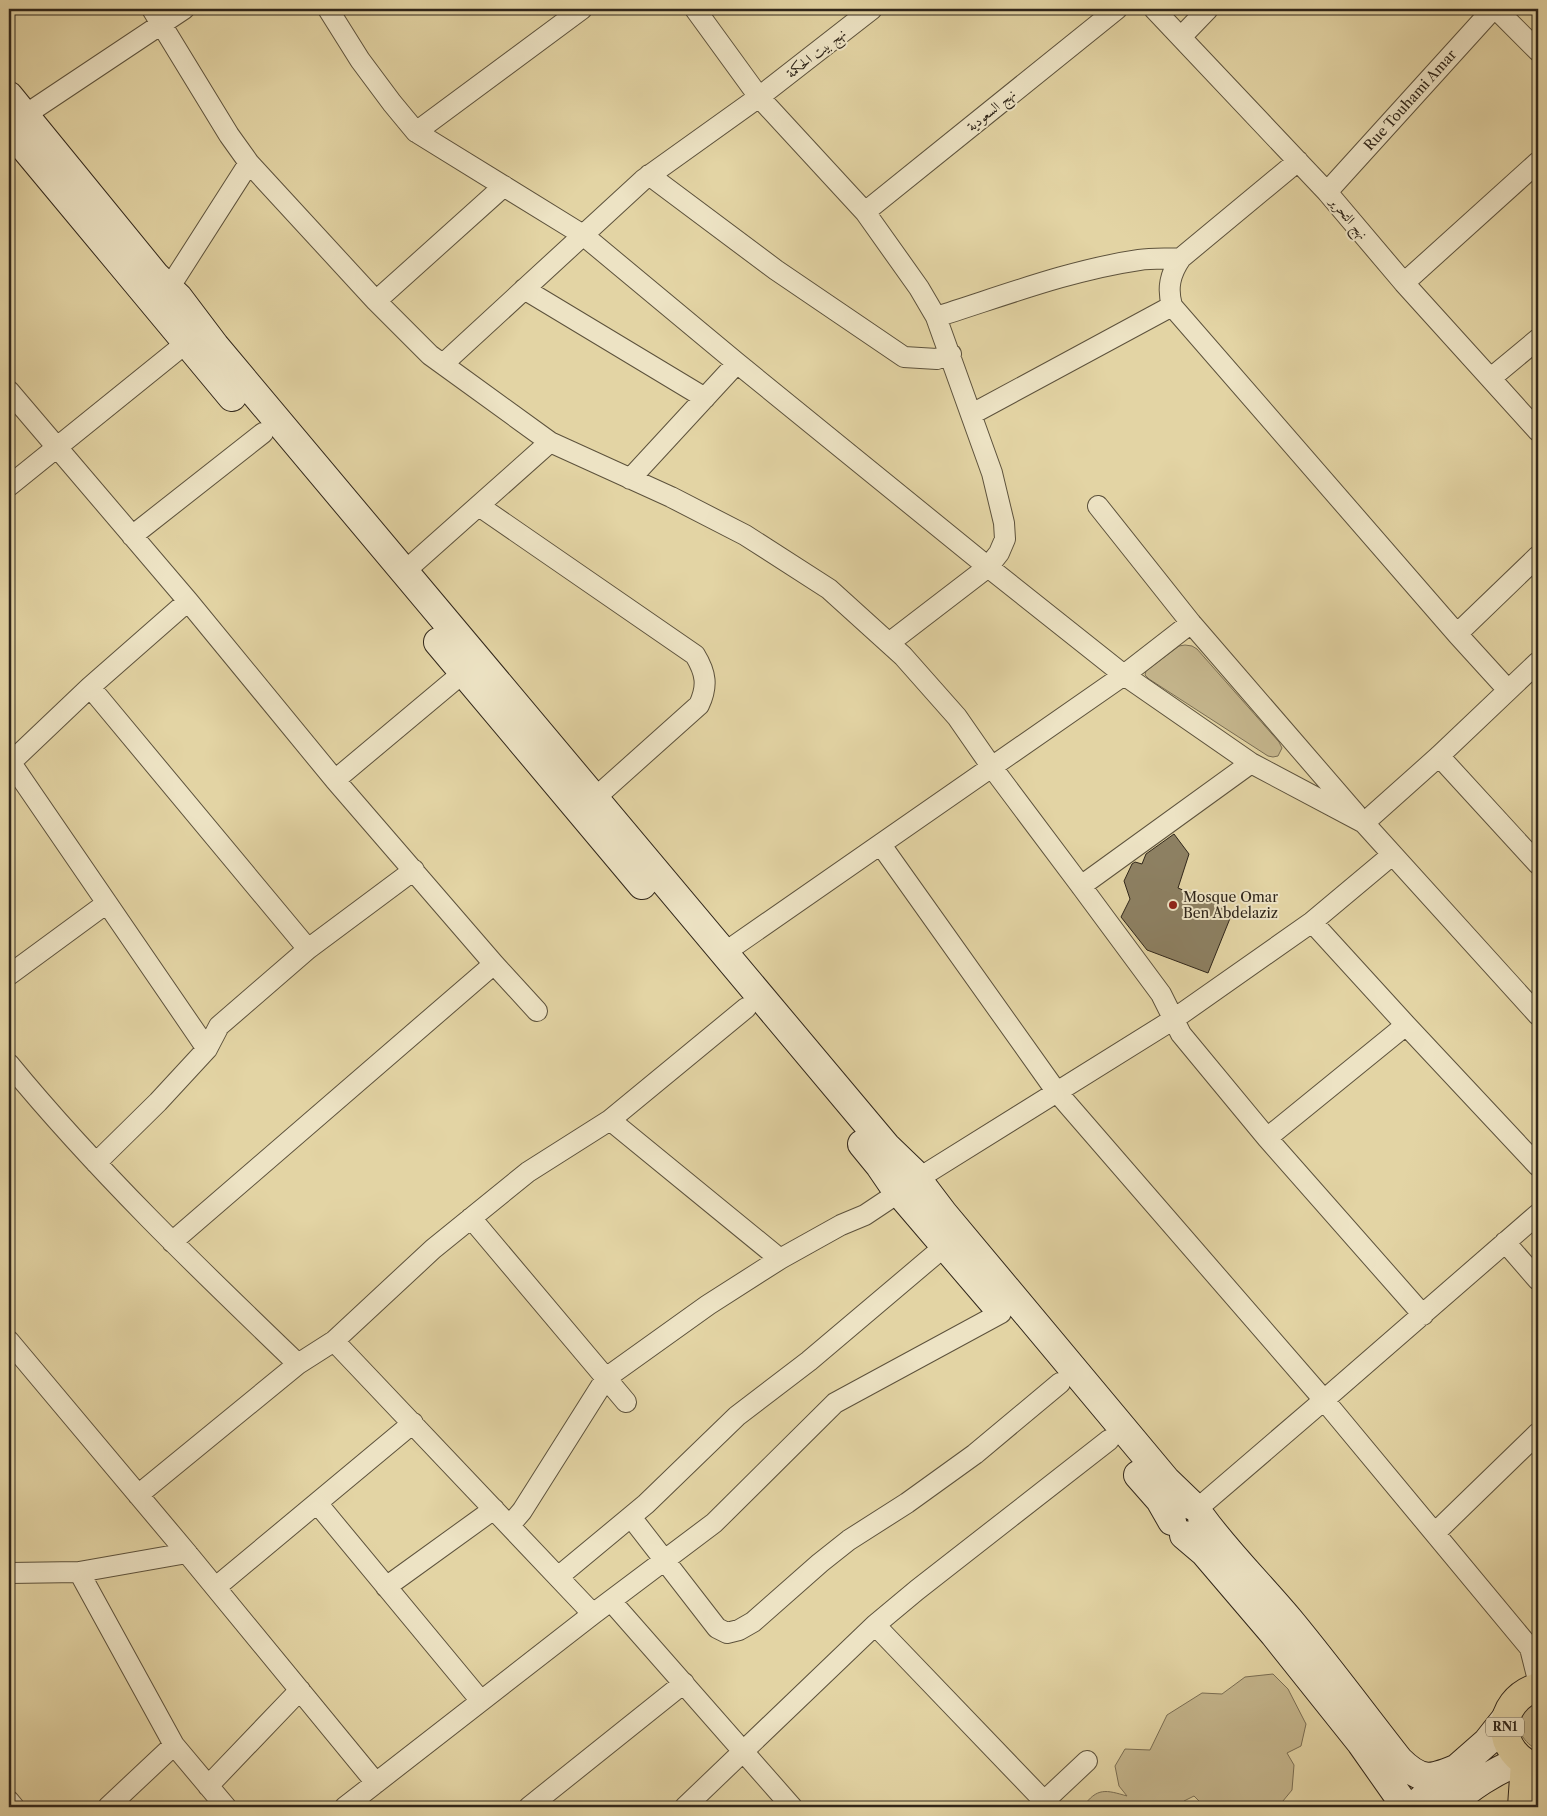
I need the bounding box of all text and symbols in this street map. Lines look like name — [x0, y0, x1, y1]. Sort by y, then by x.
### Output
street label: نهج بيت الحكمة — [782, 24, 852, 85]
street label: Rue Touhami Amar — [1360, 46, 1460, 154]
street label: نهج السعودية — [963, 85, 1022, 138]
street label: نهج التحرير — [1322, 191, 1372, 246]
place label: Mosque Omar Ben Abdelaziz — [1183, 888, 1278, 922]
marker: Mosque Omar Ben Abdelaziz — [1167, 899, 1179, 911]
road number: RN1 — [1486, 1718, 1524, 1736]

